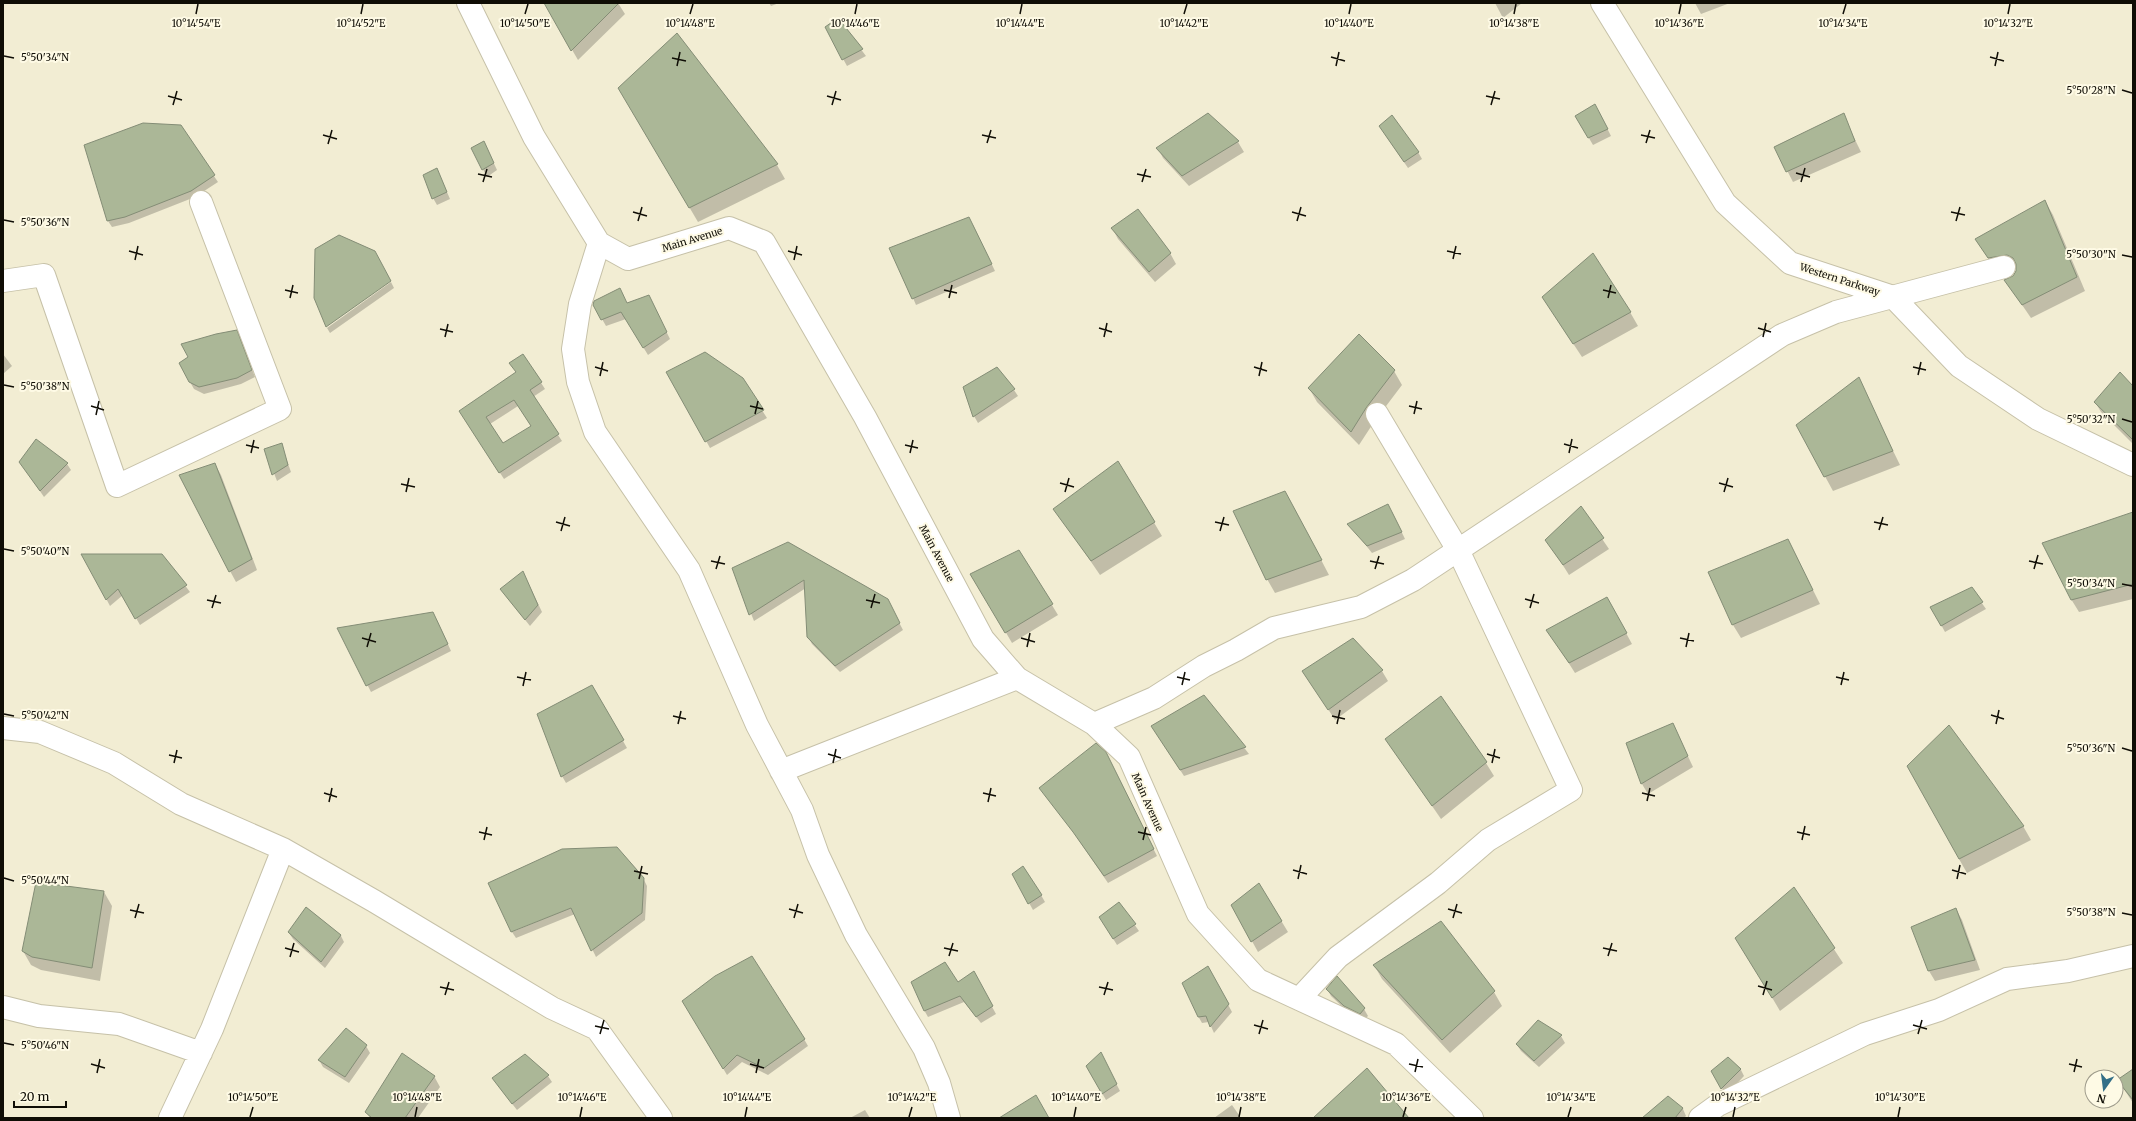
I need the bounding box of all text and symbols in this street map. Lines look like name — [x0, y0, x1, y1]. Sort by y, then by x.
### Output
text: 10°14'54"E — [172, 17, 221, 30]
text: 10°14'52"E — [337, 17, 386, 30]
text: 10°14'50"E — [500, 17, 551, 30]
text: 10°14'48"E — [665, 17, 715, 30]
text: 10°14'46"E — [831, 17, 880, 30]
text: 10°14'44"E — [996, 17, 1045, 30]
text: 10°14'42"E — [1160, 17, 1209, 30]
text: 10°14'40"E — [1324, 17, 1374, 30]
text: 10°14'38"E — [1489, 17, 1539, 30]
text: 10°14'36"E — [1654, 17, 1704, 30]
text: 10°14'34"E — [1819, 17, 1868, 30]
text: 10°14'32"E — [1983, 17, 2033, 30]
text: 5°50'34"N — [21, 51, 69, 64]
text: 5°50'28"N — [2066, 84, 2116, 97]
text: 5°50'36"N — [21, 216, 69, 229]
street label: Main Avenue — [660, 224, 724, 255]
text: 5°50'30"N — [2066, 248, 2116, 261]
street label: Western Parkway — [1797, 260, 1882, 299]
text: 5°50'38"N — [21, 380, 70, 393]
text: 5°50'32"N — [2067, 413, 2115, 426]
street label: Main Avenue — [916, 523, 957, 584]
text: 5°50'40"N — [21, 545, 70, 558]
text: 5°50'34"N — [2067, 577, 2115, 590]
text: 5°50'42"N — [21, 709, 69, 722]
text: 5°50'36"N — [2067, 742, 2115, 755]
street label: Main Avenue — [1129, 771, 1166, 833]
text: 5°50'44"N — [21, 874, 69, 887]
text: 5°50'38"N — [2067, 906, 2116, 919]
text: 5°50'46"N — [21, 1039, 69, 1052]
north arrow — [2084, 1069, 2124, 1109]
scale bar — [14, 1083, 66, 1109]
text: 20 m — [20, 1089, 49, 1104]
text: 10°14'50"E — [228, 1091, 279, 1104]
text: 10°14'48"E — [392, 1091, 442, 1104]
text: 10°14'46"E — [558, 1091, 607, 1104]
text: 10°14'44"E — [723, 1091, 772, 1104]
text: 10°14'42"E — [888, 1091, 937, 1104]
text: 10°14'40"E — [1051, 1091, 1101, 1104]
text: 10°14'38"E — [1216, 1091, 1266, 1104]
text: 10°14'36"E — [1381, 1091, 1431, 1104]
text: 10°14'34"E — [1547, 1091, 1596, 1104]
text: 10°14'32"E — [1710, 1091, 1760, 1104]
text: 10°14'30"E — [1875, 1091, 1926, 1104]
text: N — [2095, 1091, 2107, 1107]

